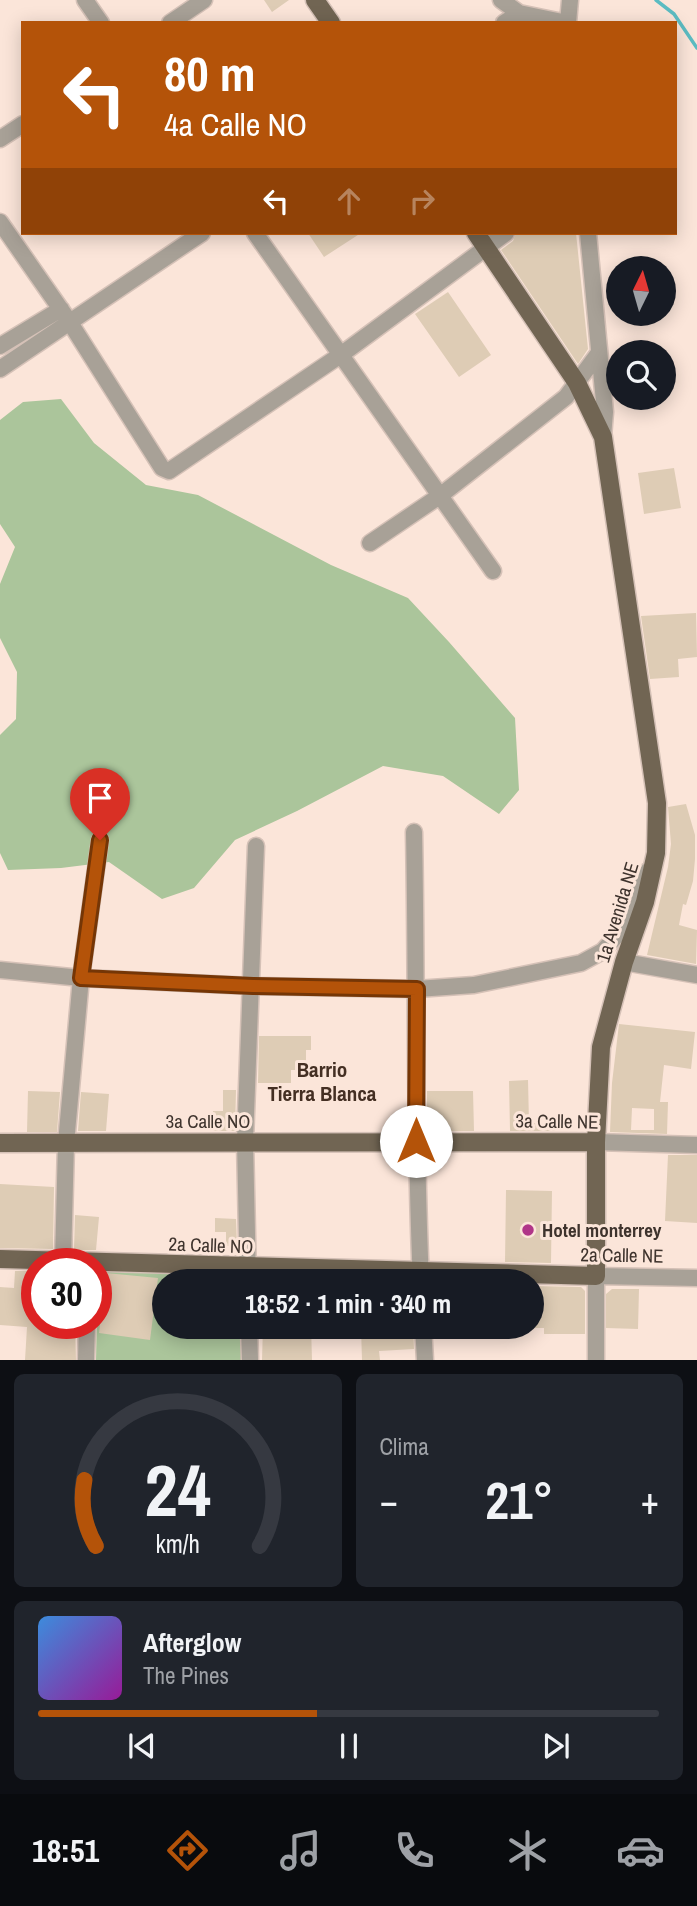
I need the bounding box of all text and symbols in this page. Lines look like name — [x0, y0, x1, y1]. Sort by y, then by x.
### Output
text: 80 m — [164, 40, 256, 106]
icon: left — [49, 49, 140, 140]
text: 4a Calle NO — [164, 103, 307, 146]
icon: left — [257, 182, 295, 220]
icon: ahead — [330, 182, 368, 220]
icon: right — [403, 182, 441, 220]
north arrow — [606, 256, 676, 326]
map controls — [606, 256, 676, 410]
button: search — [606, 340, 676, 410]
pin — [70, 768, 130, 840]
icon: arrive — [81, 779, 119, 817]
street label: 1a Avenida NE — [589, 859, 645, 965]
district label: Barrio Tierra Blanca — [268, 1055, 377, 1108]
position arrow — [379, 1104, 453, 1178]
street label: 3a Calle NE — [515, 1107, 599, 1135]
street label: 3a Calle NO — [166, 1108, 250, 1134]
place label: Hotel monterrey — [542, 1217, 662, 1243]
marker: Hotel monterrey — [520, 1222, 536, 1238]
street label: 2a Calle NO — [168, 1231, 254, 1259]
street label: 2a Calle NE — [580, 1241, 664, 1269]
speed limit sign: 30 — [21, 1248, 112, 1339]
text: 18:52 · 1 min · 340 m — [245, 1286, 451, 1321]
text: Clima — [380, 1431, 429, 1462]
text: 24 — [145, 1442, 211, 1540]
text: 21° — [485, 1465, 553, 1535]
text: − — [380, 1475, 398, 1526]
text: + — [641, 1475, 659, 1526]
text: km/h — [156, 1527, 200, 1561]
text: Afterglow — [143, 1625, 241, 1660]
text: The Pines — [143, 1660, 229, 1691]
icon: previous — [123, 1727, 161, 1765]
icon: pause — [330, 1727, 368, 1765]
icon: next — [537, 1727, 575, 1765]
icon: directions — [163, 1826, 212, 1875]
icon: music — [276, 1826, 325, 1875]
icon: phone — [390, 1826, 439, 1875]
icon: climate — [503, 1826, 552, 1875]
icon: car — [616, 1826, 665, 1875]
text: 18:51 — [32, 1829, 99, 1872]

